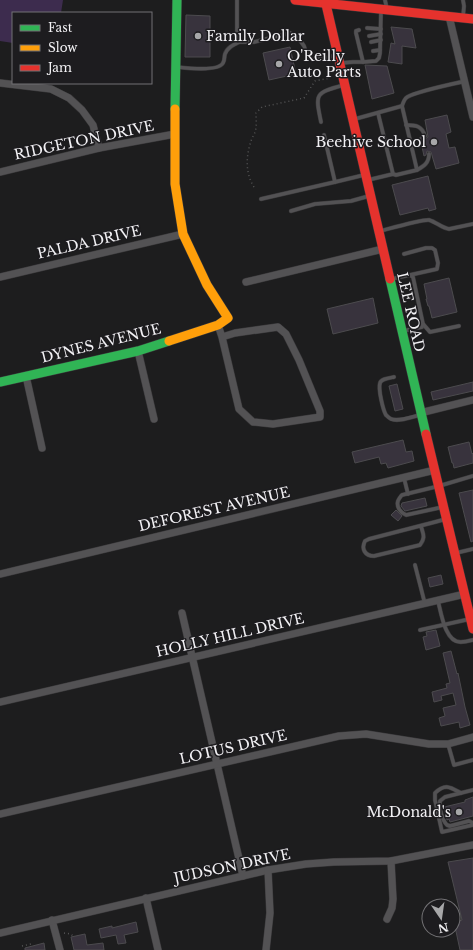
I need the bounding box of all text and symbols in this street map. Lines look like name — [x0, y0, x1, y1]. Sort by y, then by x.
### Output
legend — [12, 12, 152, 84]
text: Fast — [48, 20, 73, 35]
place label: Family Dollar — [206, 27, 305, 45]
marker: Family Dollar — [193, 31, 203, 41]
text: Slow — [48, 40, 78, 55]
place label: O'Reilly Auto Parts — [286, 47, 361, 81]
marker: O'Reilly Auto Parts — [274, 59, 284, 69]
text: Jam — [46, 60, 72, 75]
street label: RIDGETON DRIVE — [12, 116, 156, 164]
place label: Beehive School — [316, 133, 426, 151]
marker: Beehive School — [429, 137, 439, 147]
street label: PALDA DRIVE — [35, 221, 143, 263]
street label: LEE ROAD — [393, 270, 429, 354]
street label: DYNES AVENUE — [39, 319, 163, 367]
street label: DEFOREST AVENUE — [136, 483, 292, 535]
street label: HOLLY HILL DRIVE — [154, 609, 306, 661]
street label: LOTUS DRIVE — [178, 726, 288, 768]
place label: McDonald's — [366, 803, 451, 821]
marker: McDonald's — [454, 807, 464, 817]
street label: JUDSON DRIVE — [170, 845, 292, 888]
north arrow — [421, 898, 461, 938]
text: N — [436, 920, 450, 936]

